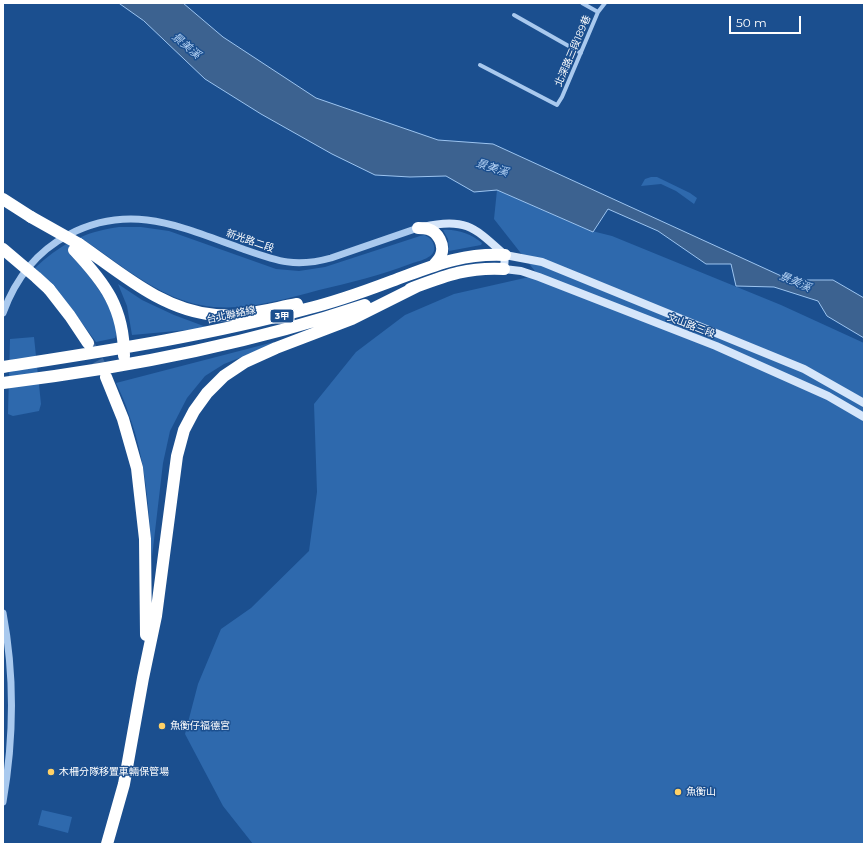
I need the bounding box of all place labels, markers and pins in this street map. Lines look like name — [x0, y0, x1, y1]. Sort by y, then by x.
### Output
place label: 魚衡仔福德宮 — [170, 720, 230, 732]
marker: 魚衡仔福德宮 — [157, 721, 167, 731]
place label: 木柵分隊移置車輛保管場 — [59, 766, 169, 778]
marker: 木柵分隊移置車輛保管場 — [46, 767, 56, 777]
place label: 魚衡山 — [686, 786, 716, 798]
marker: 魚衡山 — [673, 787, 683, 797]

